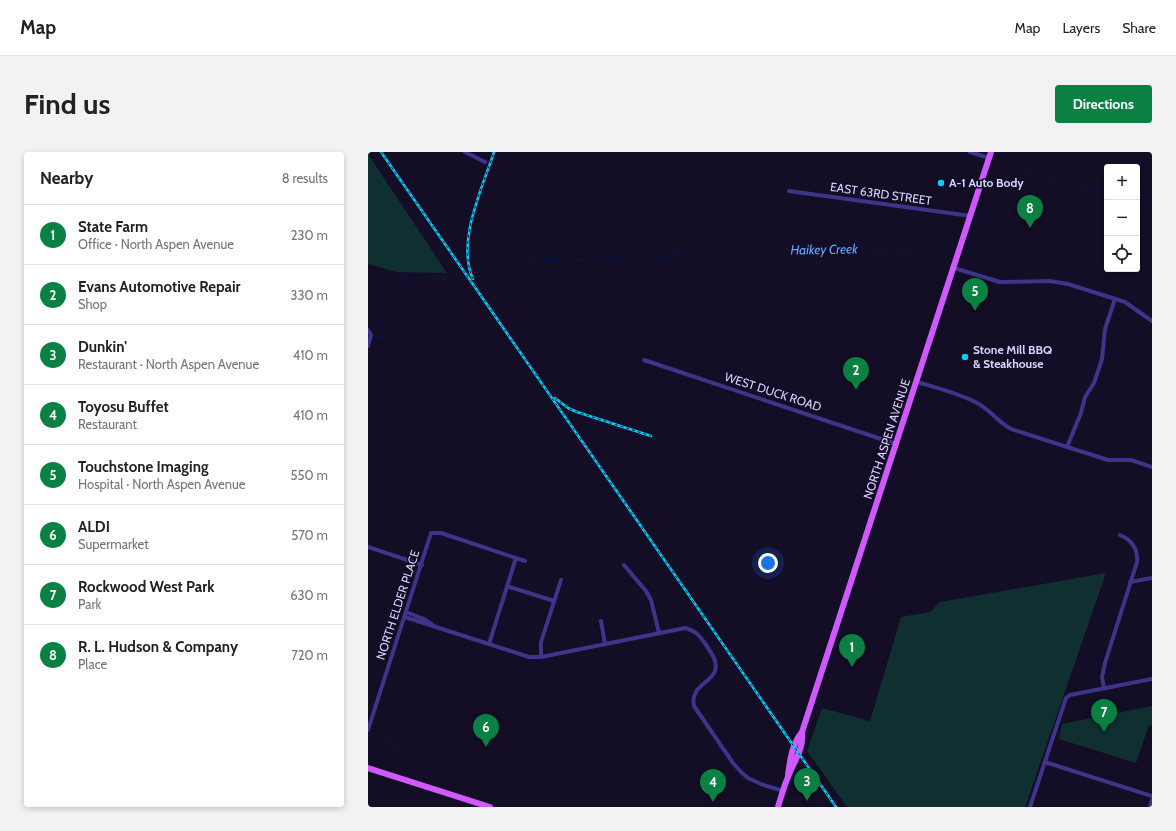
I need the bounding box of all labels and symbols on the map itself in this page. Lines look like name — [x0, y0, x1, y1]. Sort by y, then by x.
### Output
place label: A-1 Auto Body — [949, 175, 1024, 190]
marker: A-1 Auto Body — [936, 178, 946, 188]
street label: EAST 63RD STREET — [829, 179, 933, 208]
pin: 8 — [1017, 195, 1043, 228]
water label: Haikey Creek — [790, 240, 858, 258]
pin: 5 — [962, 278, 988, 311]
place label: Stone Mill BBQ & Steakhouse — [973, 342, 1052, 371]
marker: Stone Mill BBQ & Steakhouse — [960, 352, 970, 362]
pin: 2 — [843, 357, 869, 390]
street label: WEST DUCK ROAD — [723, 369, 824, 414]
street label: NORTH ASPEN AVENUE — [860, 376, 913, 501]
street label: NORTH ELDER PLACE — [373, 548, 422, 662]
your location — [758, 553, 778, 573]
pin: 1 — [839, 634, 865, 667]
pin: 7 — [1091, 699, 1117, 732]
pin: 6 — [473, 714, 499, 747]
pin: 3 — [794, 768, 820, 801]
pin: 4 — [700, 769, 726, 802]

